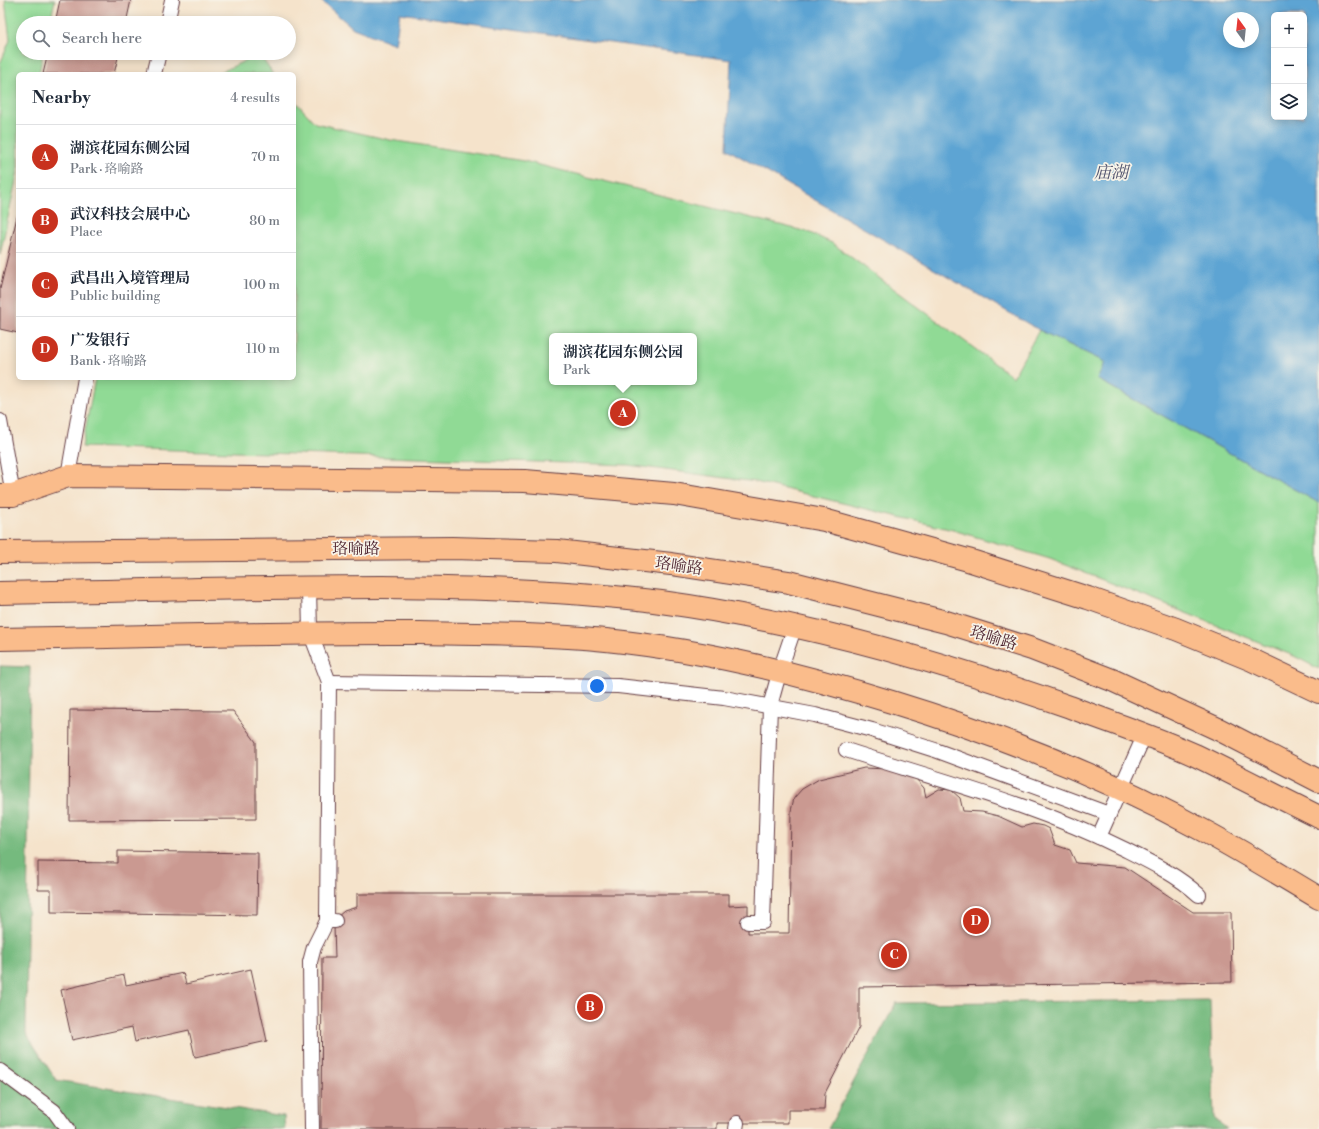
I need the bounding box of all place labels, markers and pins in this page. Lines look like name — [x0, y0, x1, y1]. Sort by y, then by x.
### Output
pin: A — [610, 398, 636, 428]
pin: D — [963, 906, 989, 936]
pin: C — [881, 940, 907, 970]
pin: B — [577, 992, 603, 1022]

